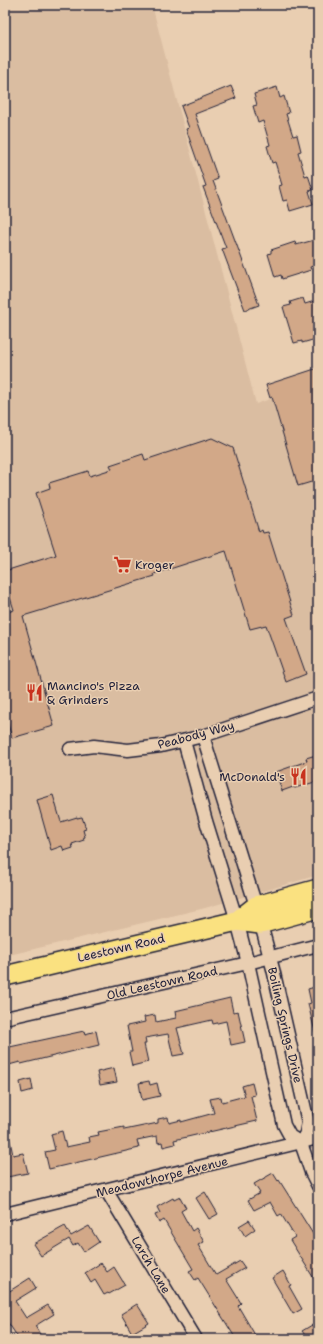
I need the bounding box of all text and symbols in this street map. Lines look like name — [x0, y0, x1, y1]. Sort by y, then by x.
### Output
supermarket icon: Kroger — [112, 555, 132, 575]
place label: Kroger — [135, 557, 174, 573]
place label: Mancino's Pizza & Grinders — [47, 678, 140, 708]
restaurant icon: Mancino's Pizza & Grinders — [24, 683, 44, 703]
street label: Peabody Way — [156, 717, 236, 753]
restaurant icon: McDonald's — [288, 767, 308, 787]
place label: McDonald's — [219, 769, 285, 785]
street label: Leestown Road — [76, 930, 167, 966]
street label: Old Leestown Road — [105, 962, 219, 1004]
street label: Boiling Springs Drive — [264, 966, 306, 1085]
street label: Meadowthorpe Avenue — [94, 1153, 230, 1201]
street label: Larch Lane — [128, 1233, 174, 1297]

